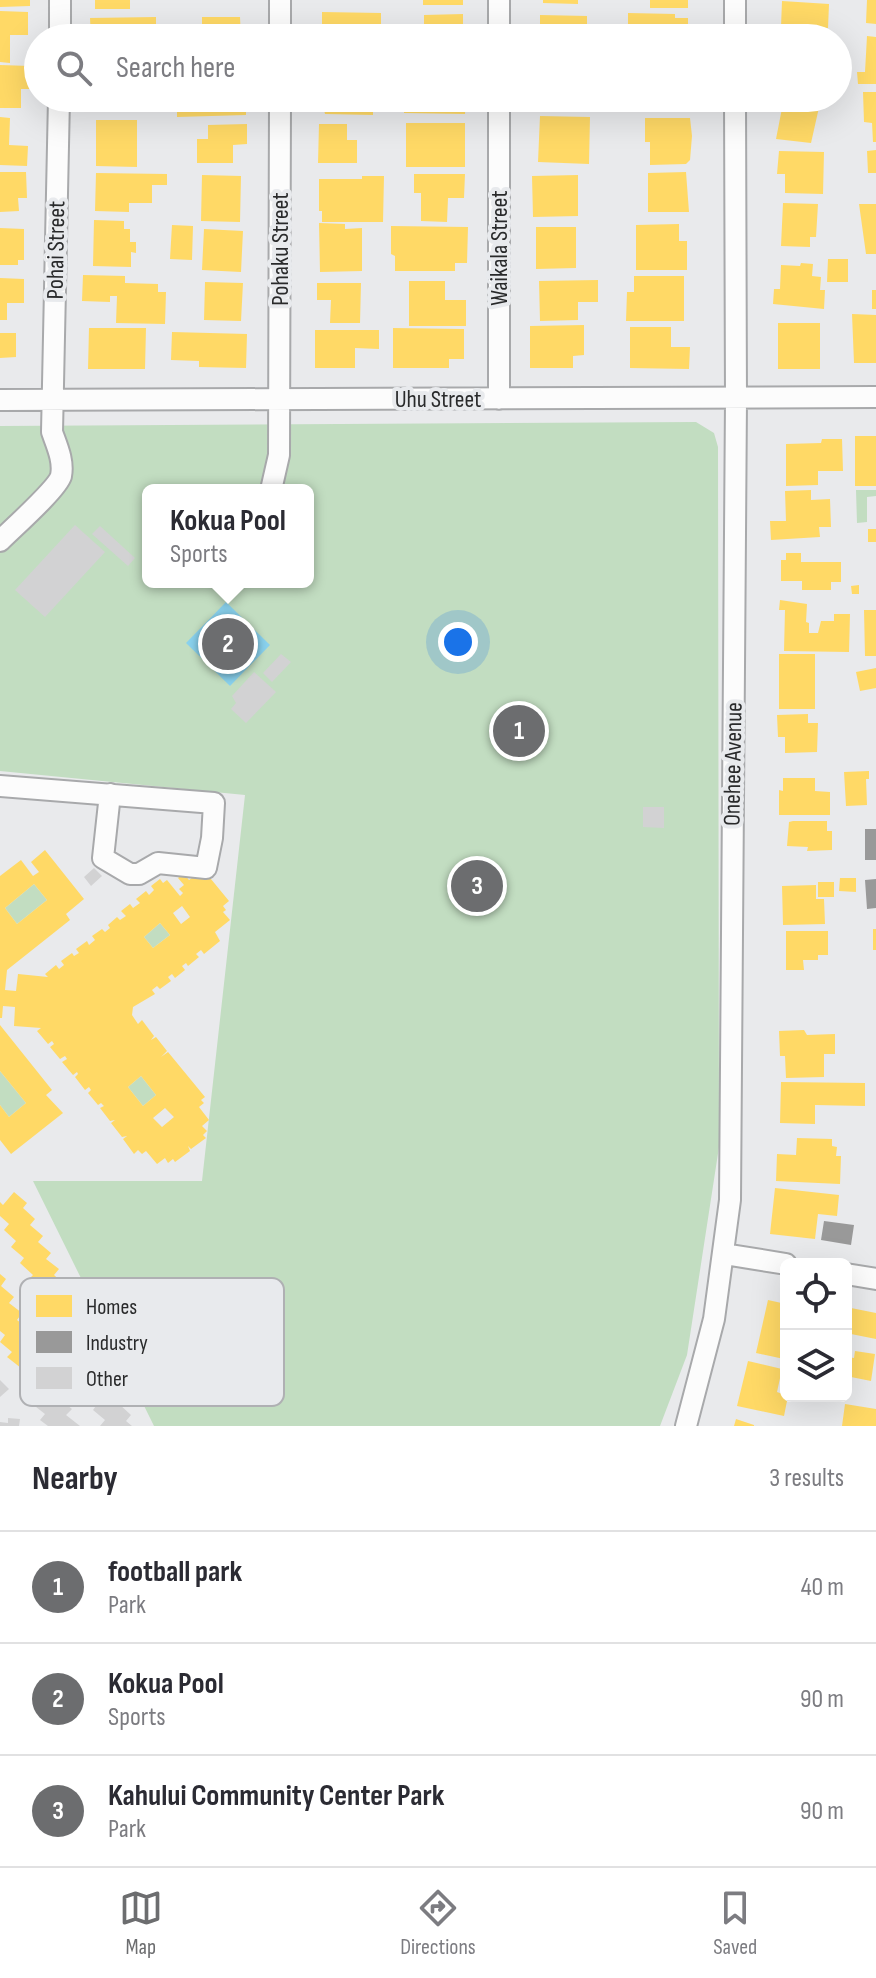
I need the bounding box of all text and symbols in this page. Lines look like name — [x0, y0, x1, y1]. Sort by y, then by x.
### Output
search box — [24, 24, 852, 112]
icon: search — [52, 46, 96, 90]
text: Search here — [116, 50, 235, 86]
street label: Waikala Street — [485, 190, 514, 306]
street label: Pohaku Street — [266, 192, 295, 306]
street label: Pohai Street — [41, 200, 71, 300]
street label: Uhu Street — [395, 385, 481, 414]
popup — [142, 484, 314, 588]
text: Kokua Pool — [170, 503, 286, 539]
text: Sports — [170, 539, 228, 570]
pin: 2 — [202, 614, 254, 674]
your location — [438, 622, 478, 662]
pin: 1 — [493, 701, 545, 761]
street label: Onehee Avenue — [717, 702, 749, 826]
pin: 3 — [451, 856, 503, 916]
map controls — [780, 1258, 852, 1402]
button: locate — [780, 1258, 852, 1330]
legend — [20, 1278, 284, 1406]
text: Homes — [86, 1294, 137, 1321]
text: Industry — [86, 1330, 148, 1357]
button: layers — [780, 1330, 852, 1402]
text: Other — [86, 1366, 128, 1393]
text: Nearby — [32, 1458, 118, 1499]
text: 3 results — [769, 1463, 844, 1494]
text: football park — [108, 1554, 242, 1590]
text: 1 — [53, 1572, 63, 1603]
text: 40 m — [801, 1572, 844, 1603]
text: Park — [108, 1590, 146, 1621]
text: Kokua Pool — [108, 1666, 224, 1702]
text: 2 — [52, 1684, 64, 1715]
text: 90 m — [800, 1684, 844, 1715]
text: Sports — [108, 1702, 166, 1733]
text: Kahului Community Center Park — [108, 1778, 444, 1814]
text: 3 — [52, 1796, 64, 1827]
text: 90 m — [800, 1796, 844, 1827]
text: Park — [108, 1814, 146, 1845]
tab: Map — [119, 1886, 163, 1961]
tab: Directions — [400, 1886, 476, 1961]
tab: Saved — [713, 1886, 757, 1961]

